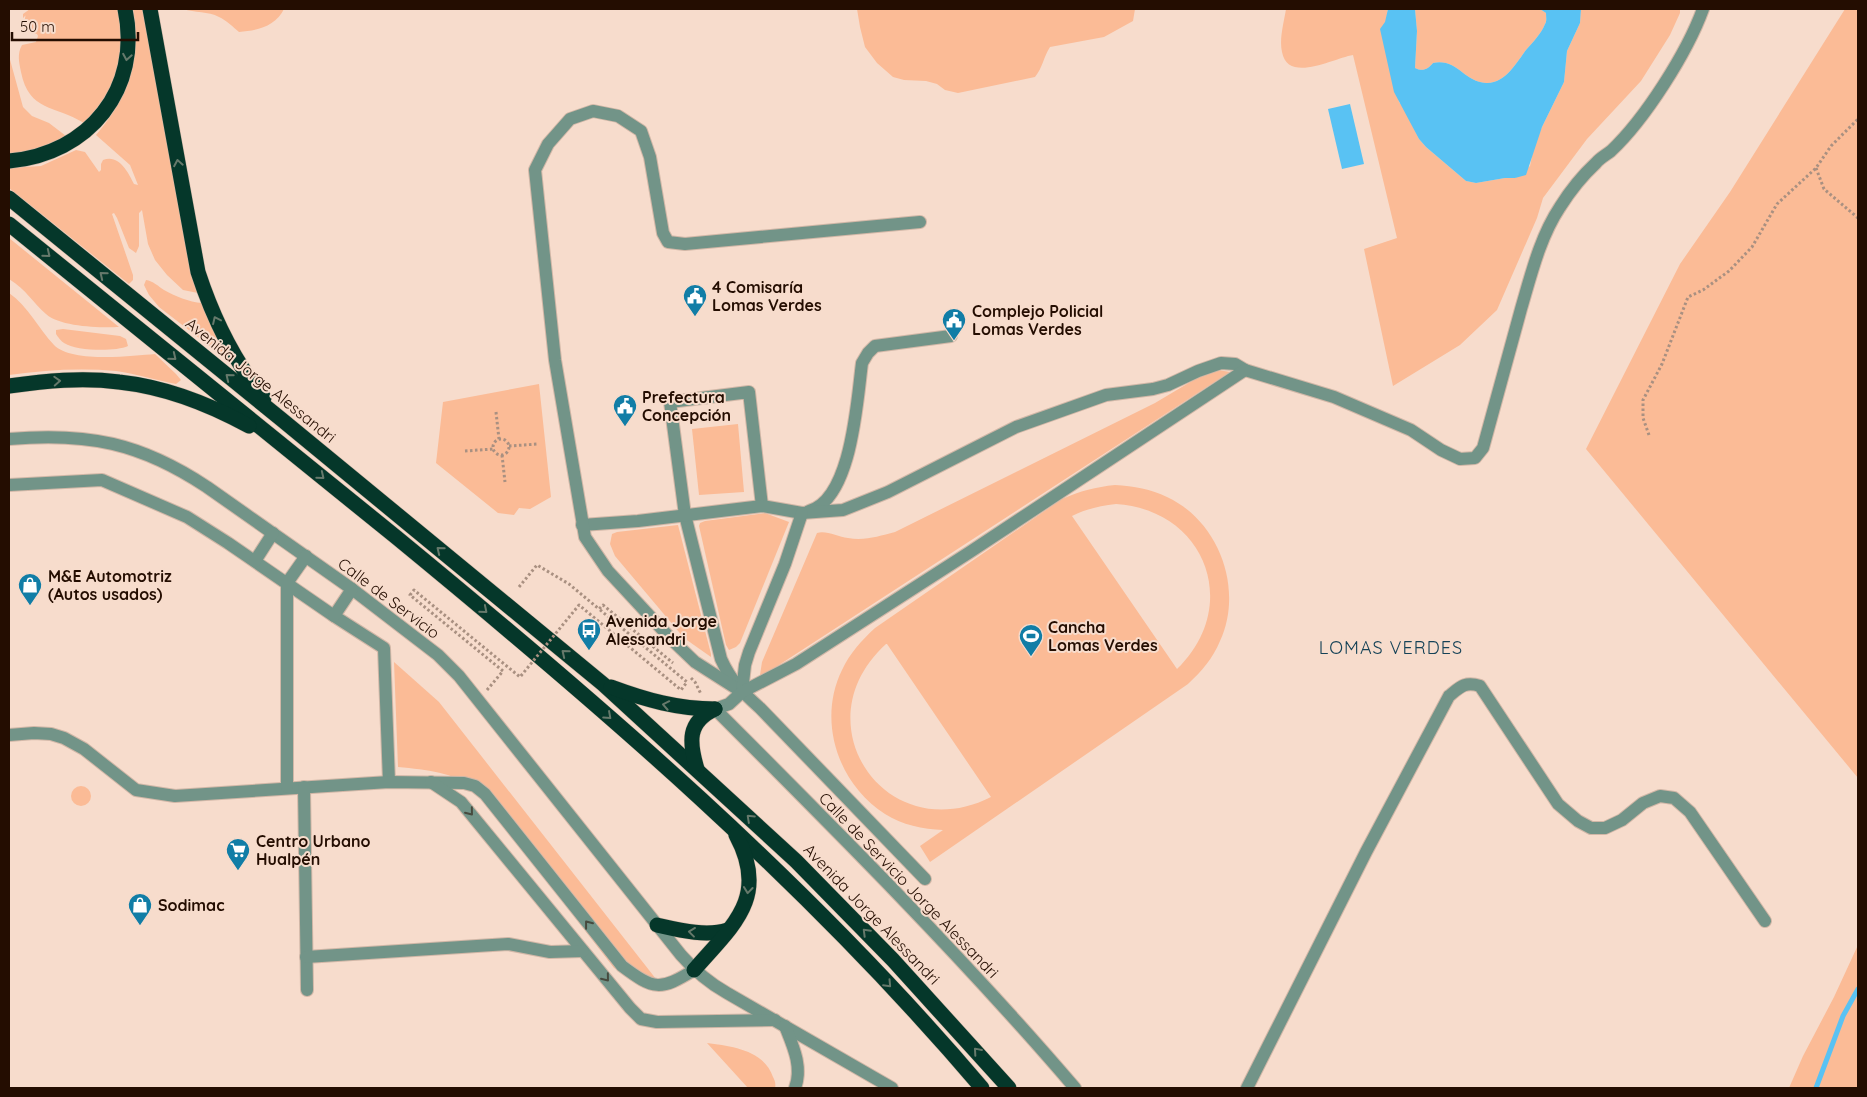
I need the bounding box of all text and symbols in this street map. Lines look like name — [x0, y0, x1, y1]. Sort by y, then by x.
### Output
scale bar — [12, 10, 139, 42]
text: 50 m — [20, 17, 55, 36]
one-way arrow — [122, 53, 132, 61]
one-way arrow — [173, 158, 183, 167]
one-way arrow — [41, 249, 50, 257]
one-way arrow — [100, 272, 109, 280]
place label: 4 Comisaría Lomas Verdes — [712, 277, 822, 315]
public building icon: 4 Comisaría Lomas Verdes — [682, 283, 708, 317]
place label: Complejo Policial Lomas Verdes — [972, 301, 1103, 339]
public building icon: Complejo Policial Lomas Verdes — [941, 307, 967, 341]
street label: Avenida Jorge Alessandri — [182, 313, 340, 447]
one-way arrow — [212, 316, 222, 325]
one-way arrow — [167, 351, 176, 359]
one-way arrow — [226, 374, 235, 383]
one-way arrow — [53, 375, 61, 386]
place label: Prefectura Concepción — [642, 387, 731, 425]
public building icon: Prefectura Concepción — [612, 393, 638, 427]
one-way arrow — [316, 471, 325, 480]
one-way arrow — [437, 547, 446, 556]
street label: Calle de Servicio — [334, 553, 444, 643]
place label: M&E Automotriz (Autos usados) — [48, 566, 172, 604]
shop icon: M&E Automotriz (Autos usados) — [17, 572, 43, 606]
one-way arrow — [479, 605, 488, 614]
place label: Avenida Jorge Alessandri — [606, 611, 717, 649]
bus stop icon: Avenida Jorge Alessandri — [576, 617, 602, 651]
place label: Cancha Lomas Verdes — [1048, 617, 1158, 655]
sports icon: Cancha Lomas Verdes — [1018, 623, 1044, 657]
district label: LOMAS VERDES — [1319, 636, 1463, 659]
one-way arrow — [562, 650, 571, 659]
one-way arrow — [662, 700, 671, 711]
one-way arrow — [603, 710, 612, 719]
street label: Calle de Servicio Jorge Alessandri — [815, 788, 1003, 982]
one-way arrow — [464, 806, 472, 815]
one-way arrow — [747, 815, 756, 824]
place label: Centro Urbano Hualpén — [256, 831, 370, 869]
supermarket icon: Centro Urbano Hualpén — [225, 837, 251, 871]
street label: Avenida Jorge Alessandri — [800, 839, 944, 989]
one-way arrow — [742, 887, 753, 895]
shop icon: Sodimac — [127, 892, 153, 926]
place label: Sodimac — [158, 895, 224, 915]
one-way arrow — [584, 920, 593, 929]
one-way arrow — [688, 927, 696, 938]
one-way arrow — [863, 929, 872, 938]
one-way arrow — [600, 972, 608, 981]
one-way arrow — [882, 979, 891, 988]
one-way arrow — [973, 1048, 982, 1057]

